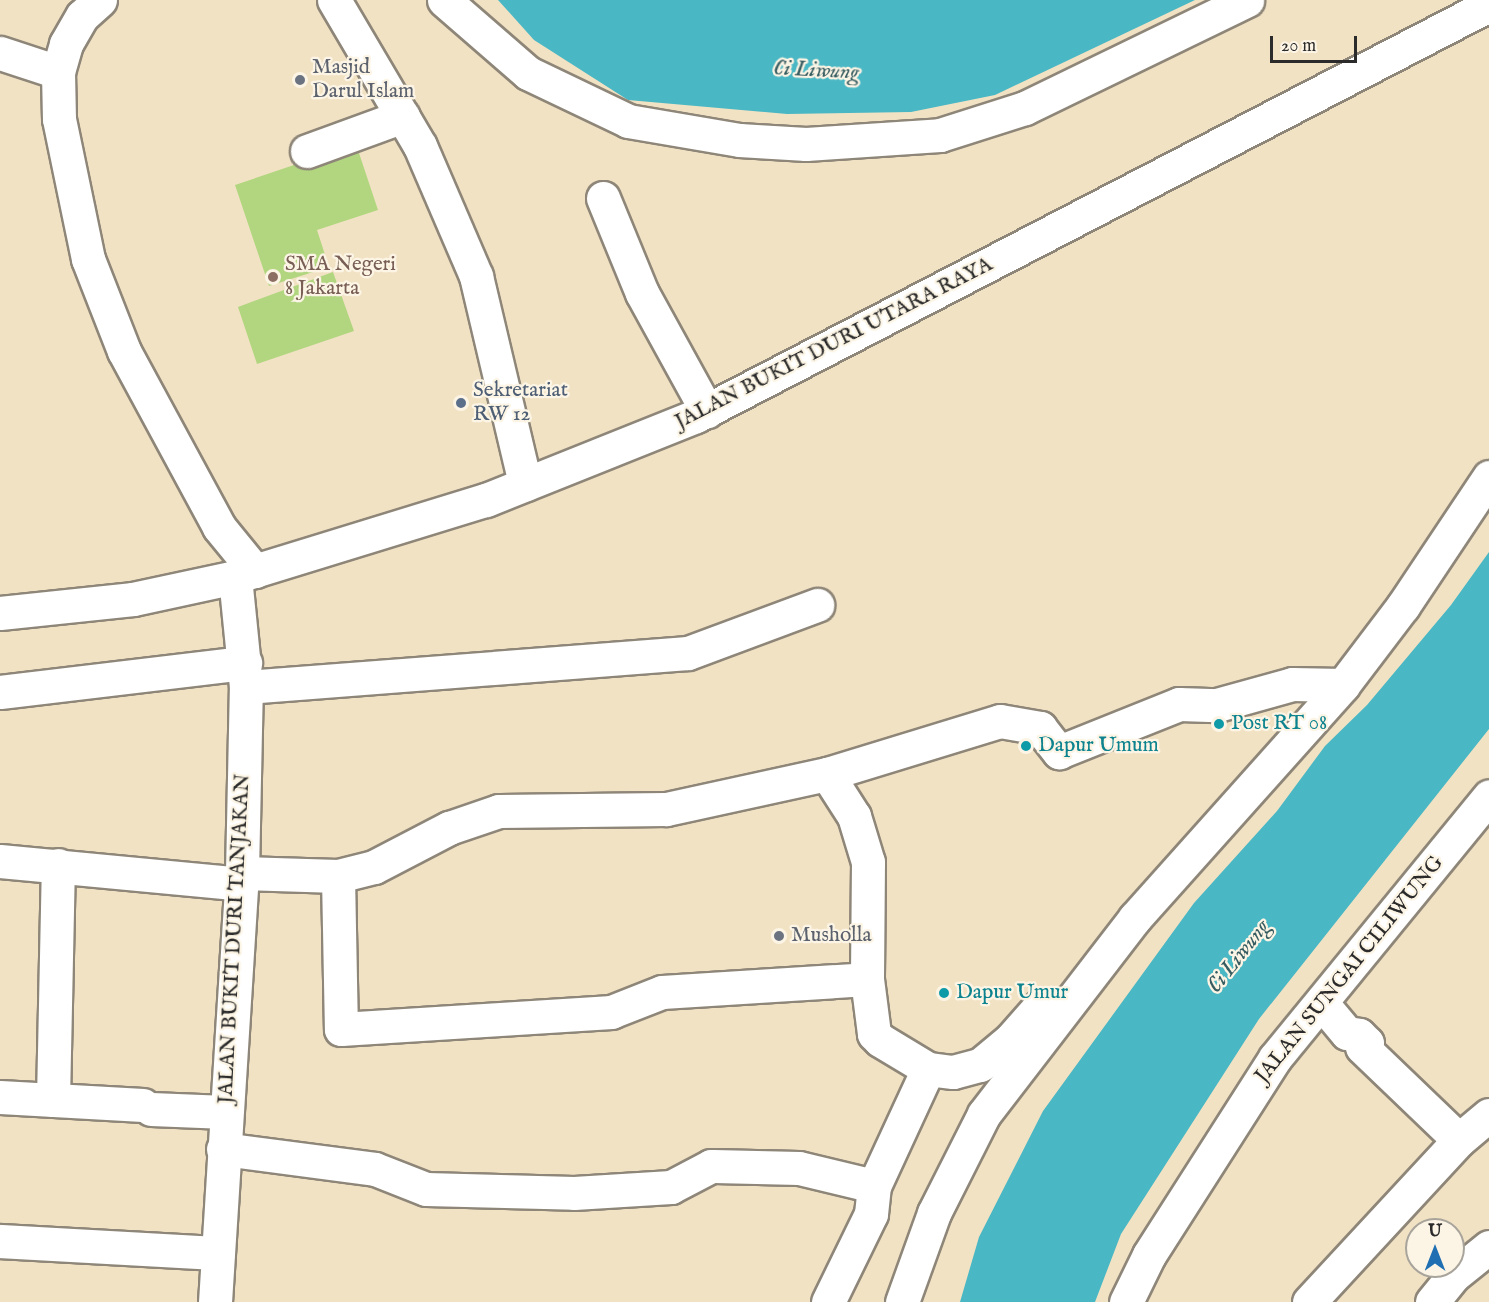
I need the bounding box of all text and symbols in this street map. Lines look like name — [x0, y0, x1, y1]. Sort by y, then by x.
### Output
scale bar — [1273, 24, 1360, 62]
text: 20 m — [1281, 35, 1316, 58]
place label: Masjid Darul Islam — [312, 55, 414, 105]
water label: Ci Liwung — [773, 56, 859, 86]
marker: Masjid Darul Islam — [293, 73, 307, 87]
place label: SMA Negeri 8 Jakarta — [285, 252, 396, 302]
street label: JALAN BUKIT DURI UTARA RAYA — [671, 253, 997, 435]
marker: SMA Negeri 8 Jakarta — [266, 270, 280, 284]
place label: Sekretariat RW 12 — [473, 378, 568, 428]
marker: Sekretariat RW 12 — [454, 396, 468, 410]
place label: Post RT 08 — [1231, 711, 1327, 737]
marker: Post RT 08 — [1212, 717, 1226, 731]
place label: Dapur Umum — [1038, 733, 1159, 759]
marker: Dapur Umum — [1019, 739, 1033, 753]
street label: JALAN BUKIT DURI TANJAKAN — [214, 773, 256, 1105]
street label: JALAN SUNGAI CILIWUNG — [1250, 851, 1450, 1089]
water label: Ci Liwung — [1202, 915, 1276, 999]
place label: Musholla — [791, 923, 872, 949]
marker: Musholla — [772, 929, 786, 943]
place label: Dapur Umur — [956, 980, 1068, 1006]
marker: Dapur Umur — [937, 986, 951, 1000]
north arrow — [1405, 1218, 1465, 1278]
text: U — [1428, 1222, 1442, 1242]

